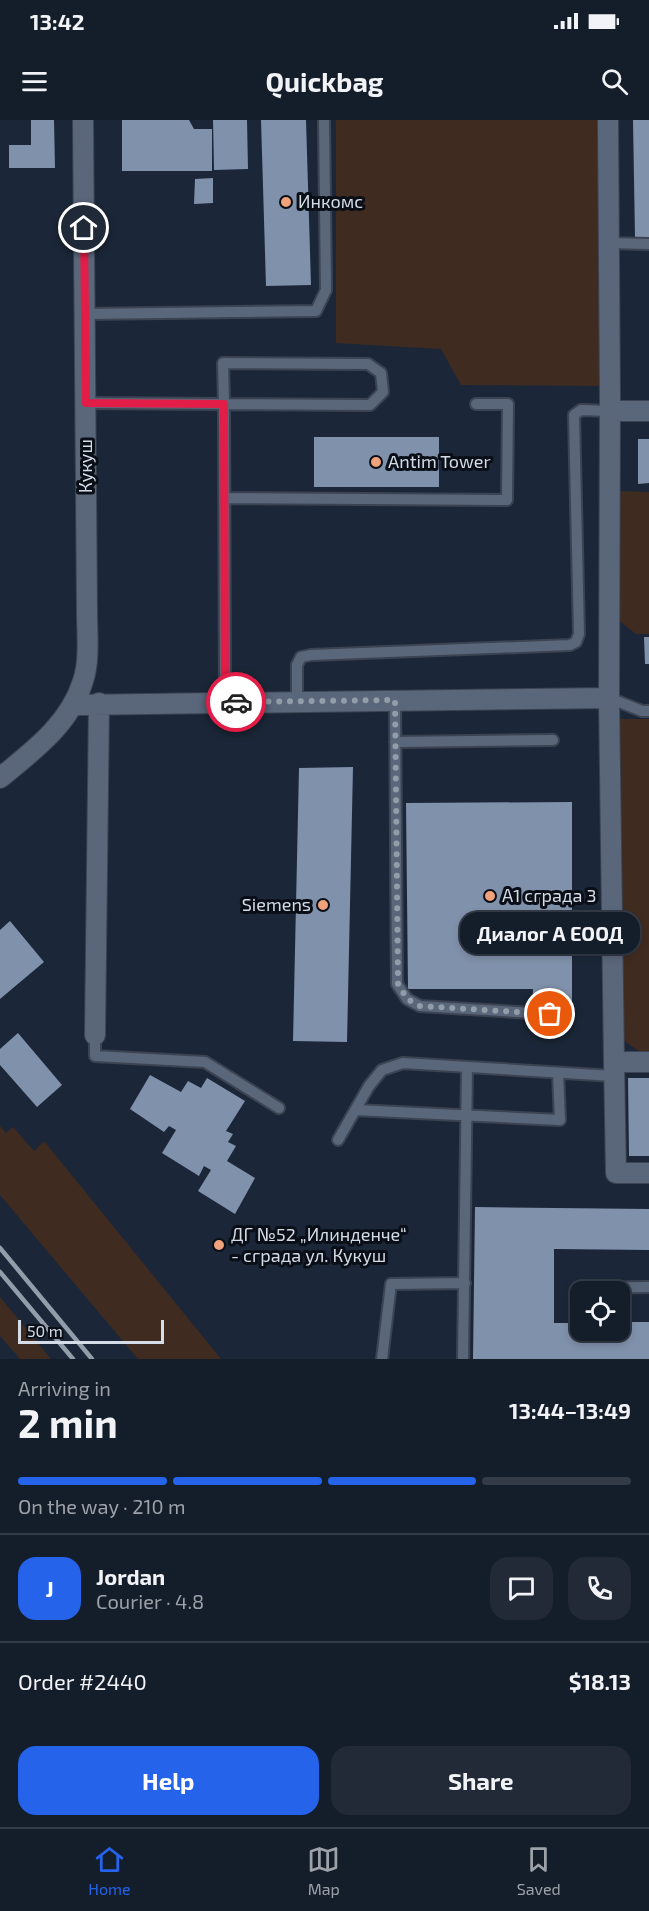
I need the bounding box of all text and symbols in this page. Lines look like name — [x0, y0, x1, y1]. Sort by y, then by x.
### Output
text: 13:42 — [30, 8, 84, 34]
icon: menu — [18, 65, 51, 98]
text: Quickbag — [266, 65, 384, 97]
icon: search — [598, 65, 631, 98]
place label: Инкомс — [298, 190, 363, 212]
marker: Инкомс — [279, 195, 293, 209]
pin — [58, 202, 109, 253]
icon: home — [67, 211, 100, 244]
street label: Кукуш — [74, 439, 96, 493]
place label: Antim Tower — [388, 450, 491, 472]
marker: Antim Tower — [369, 455, 383, 469]
courier — [206, 672, 266, 732]
icon: car — [220, 686, 253, 719]
place label: А1 сграда 3 — [502, 884, 597, 906]
marker: А1 сграда 3 — [483, 889, 497, 903]
place label: Siemens — [242, 893, 311, 915]
marker: Siemens — [316, 898, 330, 912]
callout: Диалог А ЕООД — [460, 912, 640, 954]
text: Диалог А ЕООД — [477, 921, 623, 945]
pin — [524, 988, 575, 1039]
icon: bag — [533, 997, 566, 1030]
place label: ДГ №52 „Илинденче“ - сграда ул. Кукуш — [231, 1223, 407, 1266]
marker: ДГ №52 „Илинденче“ - сграда ул. Кукуш — [212, 1238, 226, 1252]
map controls — [570, 1281, 630, 1341]
button: locate — [570, 1281, 630, 1341]
scale bar — [18, 1317, 164, 1344]
text: 50 m — [27, 1321, 63, 1340]
text: Arriving in — [18, 1376, 111, 1400]
text: 13:44–13:49 — [509, 1397, 631, 1423]
text: 2 min — [18, 1399, 118, 1446]
text: On the way · 210 m — [18, 1494, 186, 1518]
button: chat — [490, 1557, 553, 1620]
button: phone — [568, 1557, 631, 1620]
text: Jordan — [96, 1563, 165, 1589]
text: J — [45, 1575, 54, 1601]
text: Courier · 4.8 — [96, 1589, 204, 1613]
text: Order #2440 — [18, 1668, 147, 1694]
text: $18.13 — [569, 1668, 631, 1694]
button: Help — [18, 1746, 319, 1815]
button: Share — [331, 1746, 631, 1815]
tab: Home — [88, 1843, 131, 1898]
tab: Map — [307, 1843, 340, 1898]
tab: Saved — [517, 1843, 561, 1898]

